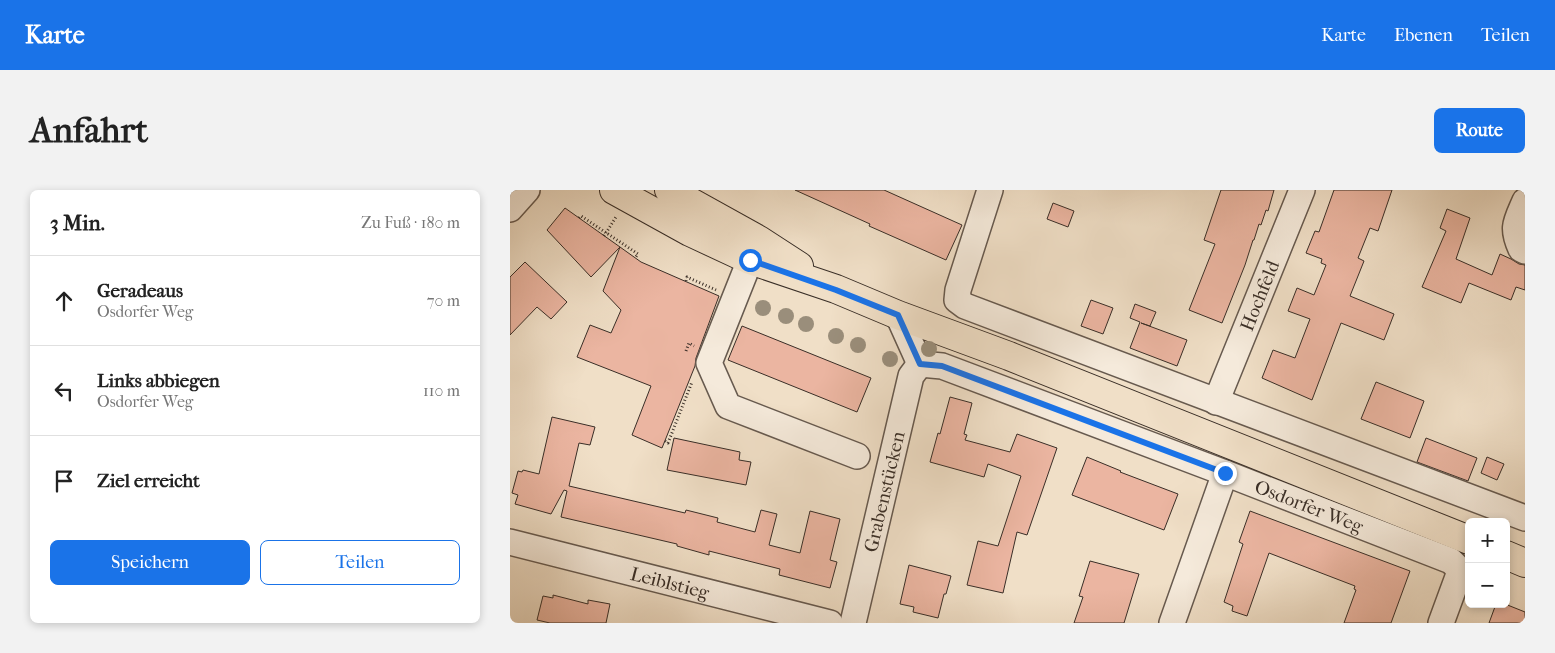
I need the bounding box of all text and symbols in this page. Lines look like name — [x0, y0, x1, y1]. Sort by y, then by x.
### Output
text: Karte — [25, 21, 85, 49]
text: Karte — [1321, 25, 1366, 46]
text: Ebenen — [1394, 25, 1453, 46]
text: Teilen — [1481, 25, 1530, 46]
button: Route — [1434, 108, 1525, 153]
text: Anfahrt — [30, 110, 148, 151]
text: 3 Min. — [50, 211, 105, 235]
text: Zu Fuß · 180 m — [361, 213, 460, 232]
route start — [739, 249, 762, 272]
street label: Hochfeld — [1236, 257, 1285, 334]
text: Geradeaus — [97, 280, 183, 302]
icon: ahead — [50, 287, 78, 315]
text: 70 m — [427, 291, 460, 310]
text: Osdorfer Weg — [97, 302, 193, 321]
text: Links abbiegen — [97, 370, 220, 392]
icon: left — [50, 377, 78, 405]
text: 110 m — [423, 381, 460, 400]
text: Osdorfer Weg — [97, 392, 193, 411]
street label: Grabenstücken — [860, 429, 910, 554]
route end — [1214, 462, 1237, 485]
icon: arrive — [50, 467, 78, 495]
text: Ziel erreicht — [97, 470, 200, 492]
street label: Osdorfer Weg — [1251, 476, 1367, 538]
map controls — [1465, 518, 1510, 608]
button: + — [1465, 518, 1510, 563]
button: Speichern — [50, 540, 250, 585]
button: Teilen — [260, 540, 460, 585]
street label: Leiblstieg — [628, 563, 712, 604]
button: − — [1465, 563, 1510, 608]

